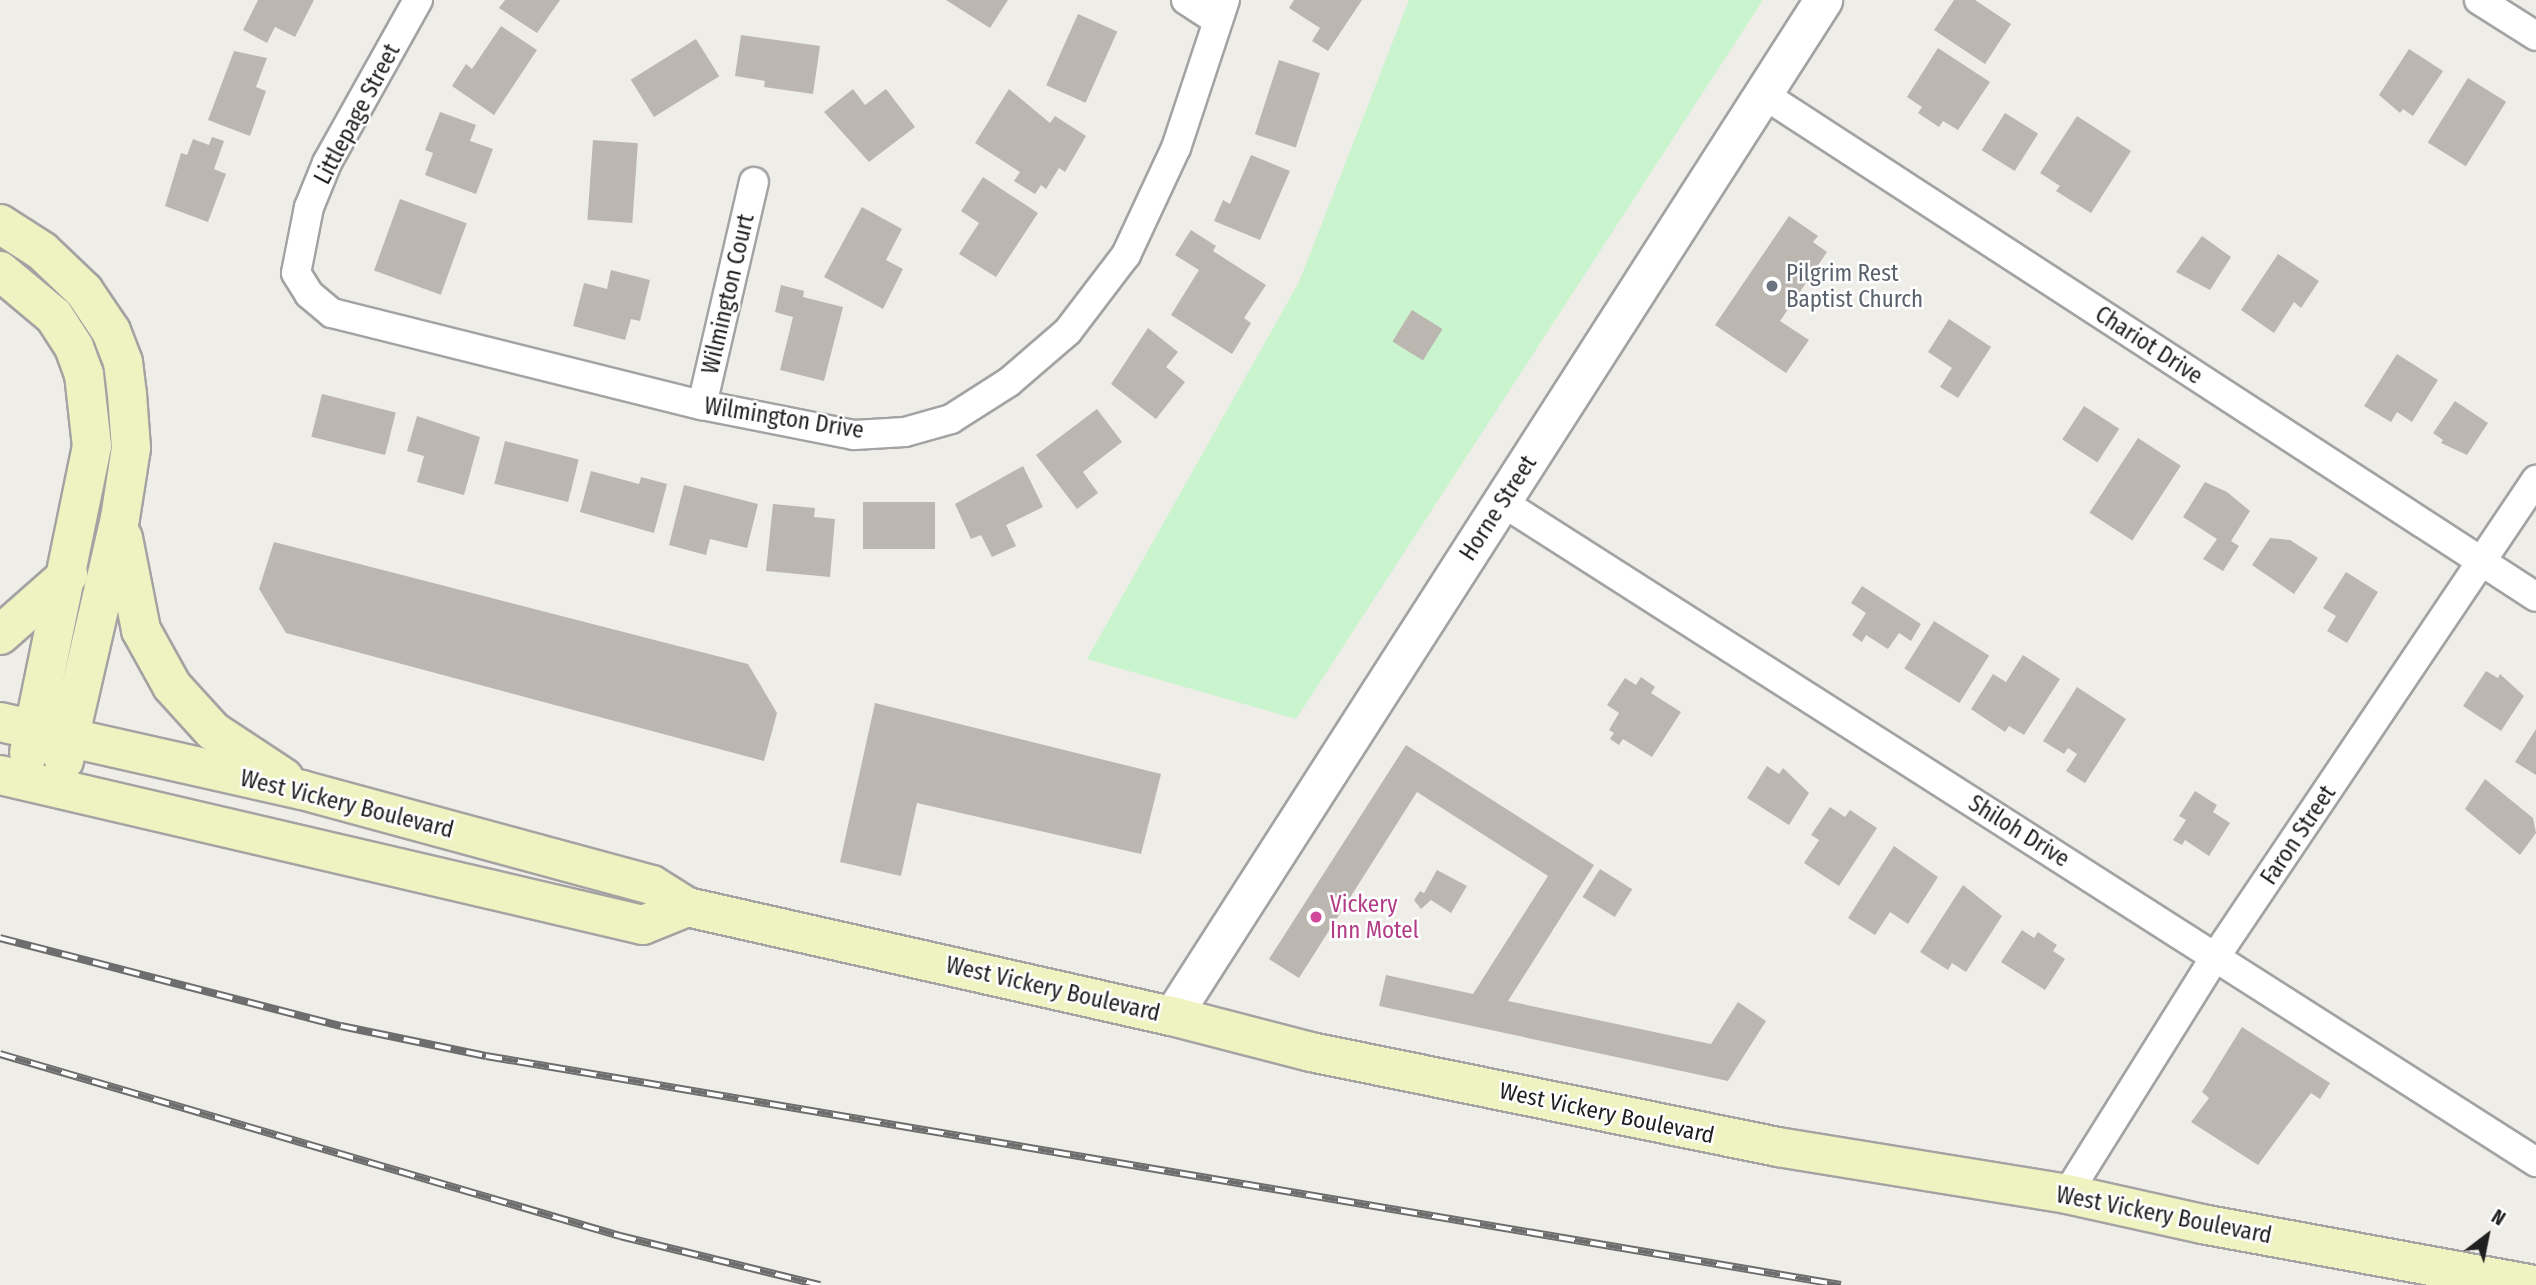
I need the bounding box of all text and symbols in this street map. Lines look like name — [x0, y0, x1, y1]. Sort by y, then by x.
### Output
street label: Littlepage Street — [308, 39, 406, 189]
street label: Wilmington Court — [696, 211, 760, 377]
place label: Pilgrim Rest Baptist Church — [1786, 259, 1923, 313]
marker: Pilgrim Rest Baptist Church — [1764, 278, 1780, 294]
street label: Chariot Drive — [2090, 300, 2208, 390]
street label: Wilmington Drive — [702, 392, 866, 444]
street label: Horne Street — [1454, 450, 1542, 566]
street label: West Vickery Boulevard — [237, 764, 457, 844]
street label: Faron Street — [2255, 780, 2341, 890]
street label: Shiloh Drive — [1964, 789, 2074, 873]
place label: Vickery Inn Motel — [1330, 890, 1419, 944]
marker: Vickery Inn Motel — [1308, 909, 1324, 925]
street label: West Vickery Boulevard — [943, 951, 1163, 1027]
street label: West Vickery Boulevard — [1497, 1077, 1717, 1149]
street label: West Vickery Boulevard — [2054, 1181, 2274, 1249]
north arrow — [2452, 1201, 2522, 1271]
text: N — [2487, 1205, 2509, 1231]

